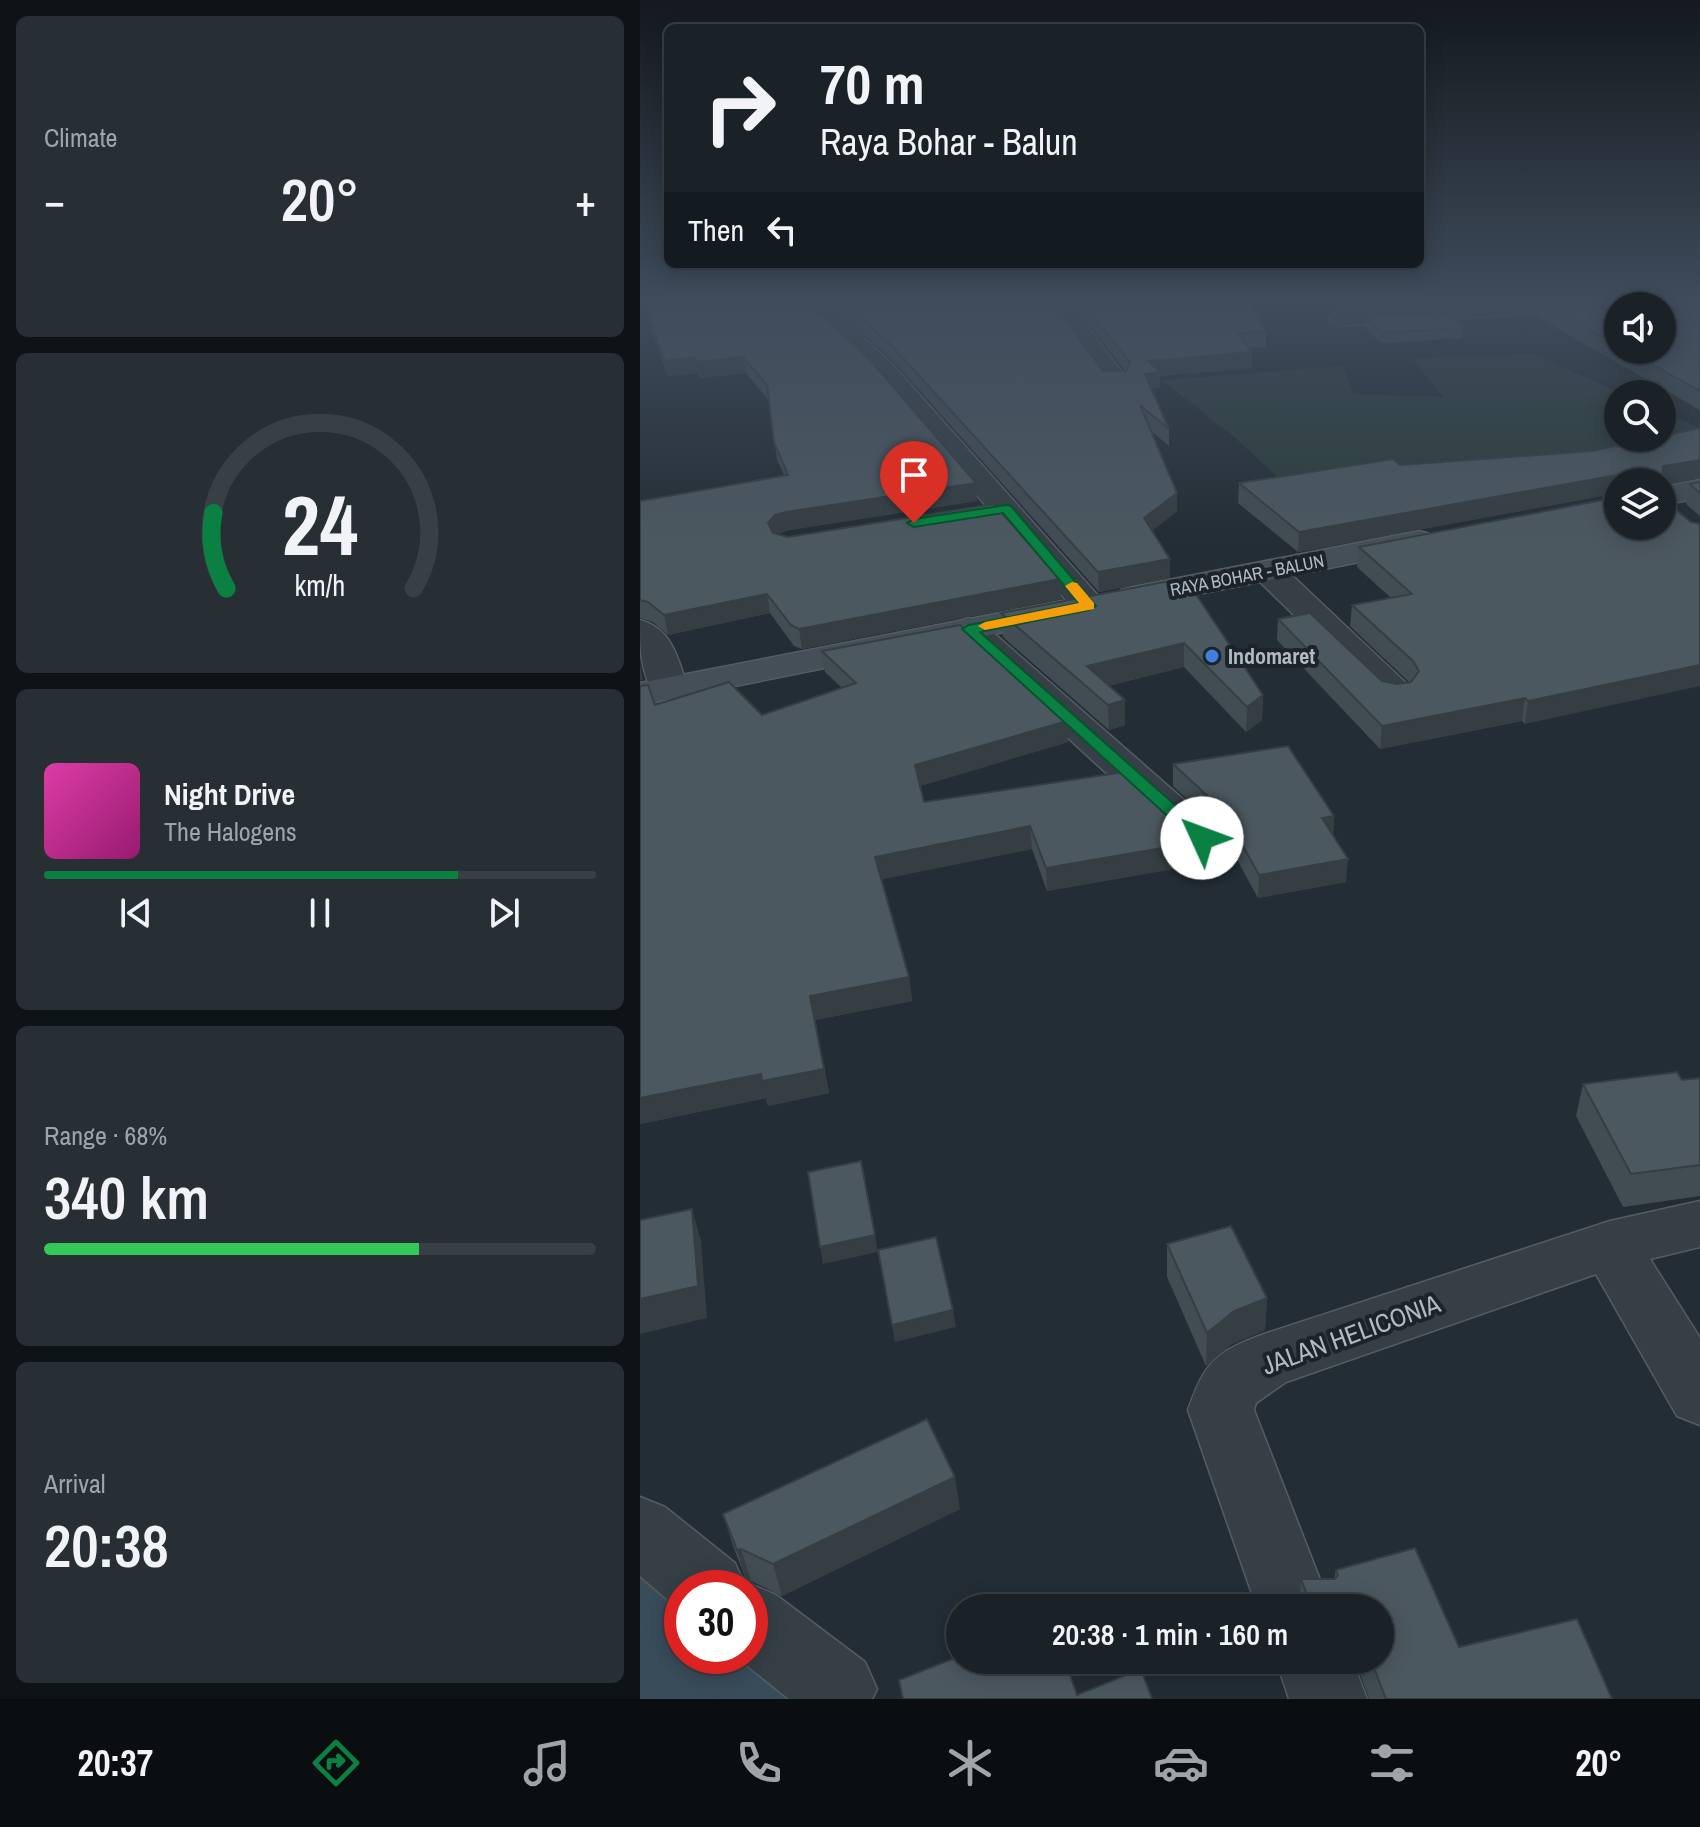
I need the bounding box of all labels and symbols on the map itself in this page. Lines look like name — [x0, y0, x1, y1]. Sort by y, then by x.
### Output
pin — [880, 441, 948, 523]
street label: RAYA BOHAR - BALUN — [1168, 548, 1326, 602]
place label: Indomaret — [1228, 641, 1315, 671]
marker: Indomaret — [1203, 647, 1221, 665]
position arrow — [1160, 796, 1244, 880]
street label: JALAN HELICONIA — [1257, 1285, 1446, 1382]
speed limit sign: 30 — [664, 1570, 768, 1674]

